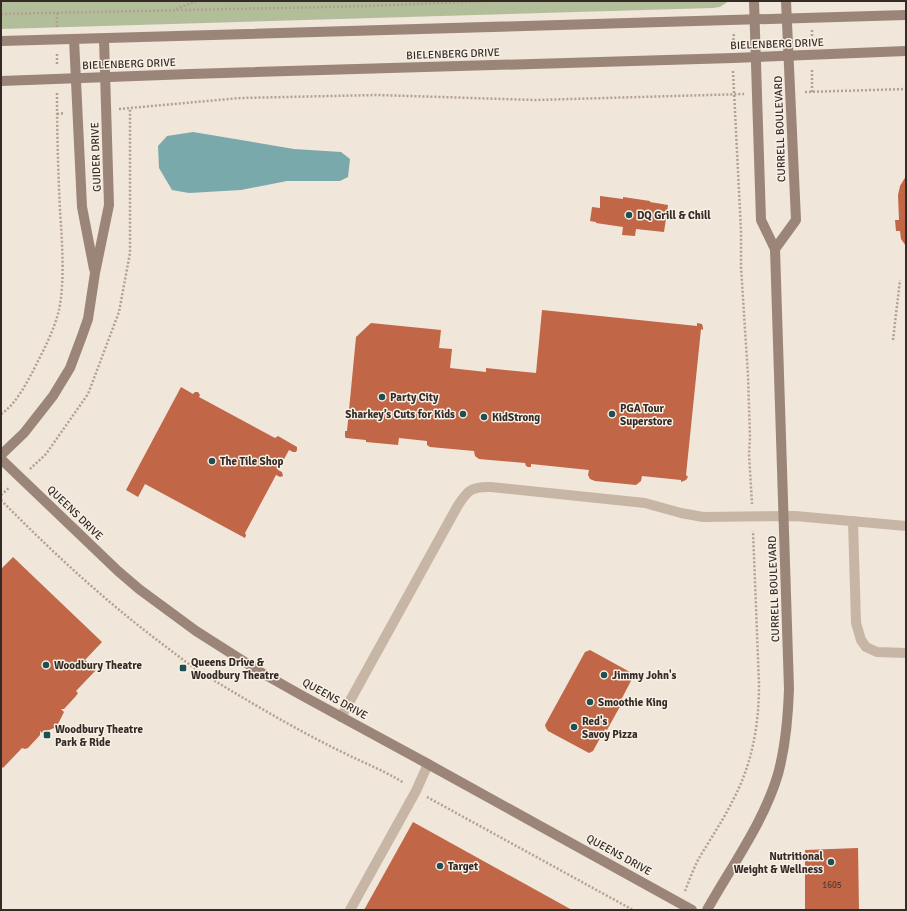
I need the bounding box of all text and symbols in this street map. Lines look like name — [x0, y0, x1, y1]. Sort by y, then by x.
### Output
street label: BIELENBERG DRIVE — [730, 36, 824, 52]
street label: BIELENBERG DRIVE — [406, 46, 500, 62]
street label: BIELENBERG DRIVE — [82, 56, 176, 72]
street label: CURRELL BOULEVARD — [772, 76, 788, 182]
street label: GUIDER DRIVE — [88, 122, 104, 192]
place label: DQ Grill & Chill — [637, 209, 711, 222]
marker: DQ Grill & Chill — [624, 210, 634, 220]
place label: Party City — [390, 391, 439, 404]
marker: Party City — [377, 392, 387, 402]
place label: PGA Tour Superstore — [620, 402, 673, 428]
place label: Sharkey’s Cuts for Kids — [345, 408, 455, 421]
marker: Sharkey’s Cuts for Kids — [458, 409, 468, 419]
marker: PGA Tour Superstore — [607, 409, 617, 419]
place label: KidStrong — [492, 411, 540, 424]
marker: KidStrong — [479, 412, 489, 422]
place label: The Tile Shop — [220, 455, 283, 468]
marker: The Tile Shop — [207, 456, 217, 466]
street label: QUEENS DRIVE — [44, 483, 106, 543]
street label: CURRELL BOULEVARD — [766, 536, 782, 642]
place label: Queens Drive & Woodbury Theatre — [191, 656, 279, 682]
place label: Woodbury Theatre — [54, 659, 142, 672]
marker: Woodbury Theatre — [41, 660, 51, 670]
marker: Queens Drive & Woodbury Theatre — [178, 663, 188, 673]
place label: Jimmy John's — [612, 669, 676, 682]
marker: Jimmy John's — [599, 670, 609, 680]
street label: QUEENS DRIVE — [300, 676, 370, 722]
place label: Smoothie King — [598, 696, 668, 709]
marker: Smoothie King — [585, 697, 595, 707]
place label: Red's Savoy Pizza — [582, 715, 638, 741]
marker: Red's Savoy Pizza — [569, 722, 579, 732]
place label: Woodbury Theatre Park & Ride — [55, 723, 143, 749]
marker: Woodbury Theatre Park & Ride — [42, 730, 52, 740]
street label: QUEENS DRIVE — [584, 832, 654, 878]
place label: Nutritional Weight & Wellness — [734, 850, 824, 876]
marker: Nutritional Weight & Wellness — [826, 857, 836, 867]
place label: Target — [448, 860, 478, 873]
marker: Target — [435, 861, 445, 871]
house number: 1605 — [822, 880, 842, 891]

